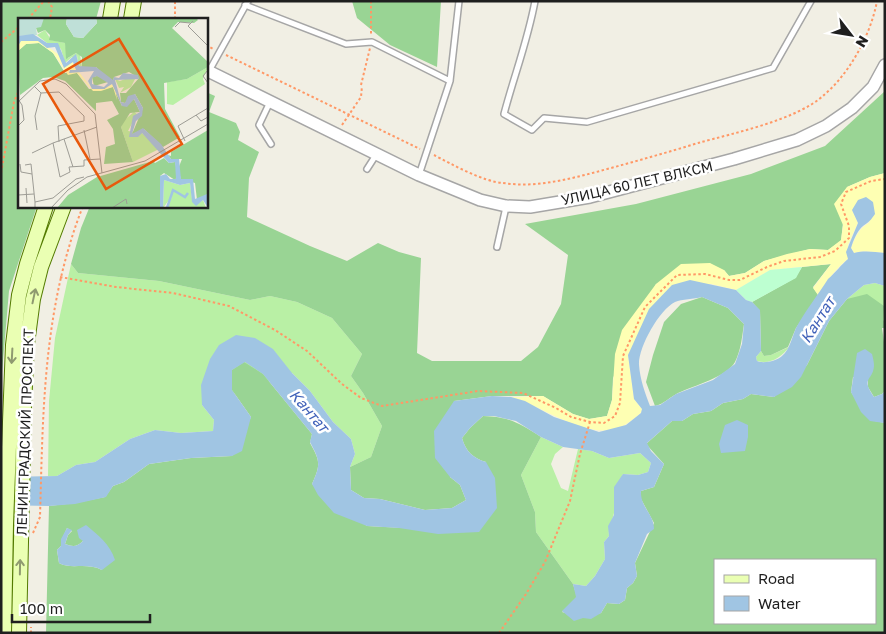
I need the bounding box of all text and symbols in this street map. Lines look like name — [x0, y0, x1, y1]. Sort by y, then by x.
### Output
north arrow — [826, 10, 876, 60]
inset map — [18, 18, 208, 208]
text: N — [853, 33, 873, 51]
street label: УЛИЦА 60 ЛЕТ ВЛКСМ — [559, 157, 714, 208]
one-way arrow — [30, 288, 40, 304]
water label: Кантат — [796, 291, 840, 346]
street label: ЛЕНИНГРАДСКИЙ ПРОСПЕКТ — [12, 328, 37, 536]
one-way arrow — [8, 347, 17, 363]
water label: Кантат — [286, 385, 335, 437]
one-way arrow — [15, 559, 25, 575]
legend — [714, 559, 876, 624]
text: Road — [758, 569, 795, 587]
scale bar — [12, 592, 150, 624]
text: Water — [758, 594, 801, 612]
text: 100 m — [20, 599, 63, 617]

